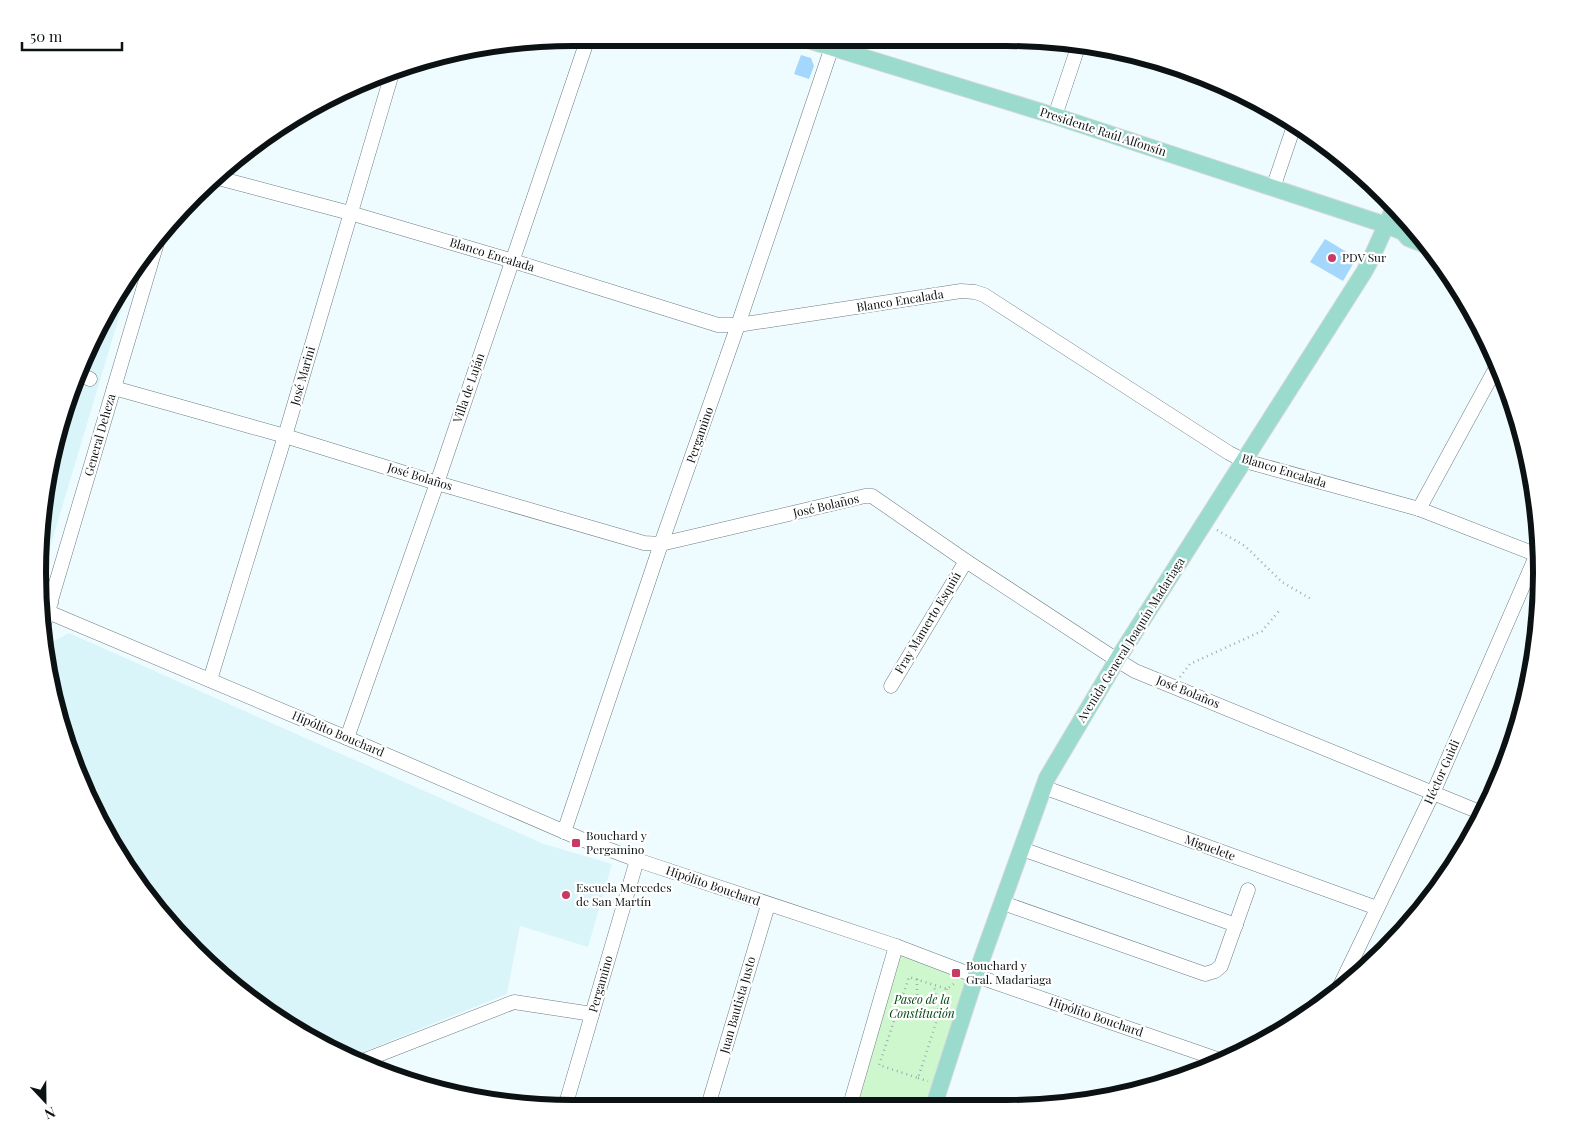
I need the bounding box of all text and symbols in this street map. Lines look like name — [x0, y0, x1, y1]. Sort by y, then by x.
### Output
scale bar — [22, 20, 122, 52]
text: 50 m — [30, 26, 63, 46]
street label: Presidente Raúl Alfonsín — [1038, 103, 1168, 159]
street label: Blanco Encalada — [448, 234, 537, 275]
place label: PDV Sur — [1342, 249, 1387, 265]
marker: PDV Sur — [1326, 252, 1338, 264]
street label: Blanco Encalada — [855, 285, 945, 315]
street label: José Marini — [286, 344, 318, 408]
street label: Villa de Luján — [448, 351, 487, 426]
street label: General Deheza — [80, 392, 118, 478]
street label: Pergamino — [682, 404, 716, 465]
street label: Blanco Encalada — [1240, 450, 1329, 491]
street label: José Bolaños — [385, 458, 455, 494]
street label: José Bolaños — [790, 490, 860, 521]
street label: Avenida General Joaquín Madariaga — [1072, 554, 1188, 726]
street label: Fray Mamerto Esquiú — [890, 569, 964, 676]
street label: José Bolaños — [1153, 671, 1222, 711]
street label: Hipólito Bouchard — [290, 706, 387, 760]
street label: Héctor Guidi — [1420, 736, 1463, 806]
place label: Bouchard y Pergamino — [586, 827, 647, 857]
street label: Miguelete — [1183, 830, 1238, 864]
marker: Bouchard y Pergamino — [570, 837, 582, 849]
street label: Hipólito Bouchard — [664, 861, 763, 909]
place label: Escuela Mercedes de San Martín — [576, 879, 672, 909]
marker: Escuela Mercedes de San Martín — [560, 889, 572, 901]
street label: Pergamino — [584, 953, 616, 1014]
street label: Juan Bautista Justo — [715, 954, 759, 1056]
place label: Bouchard y Gral. Madariaga — [966, 957, 1052, 987]
marker: Bouchard y Gral. Madariaga — [950, 967, 962, 979]
park label: Paseo de la Constitución — [889, 991, 955, 1021]
street label: Hipólito Bouchard — [1047, 992, 1146, 1040]
north arrow — [20, 1076, 70, 1126]
text: N — [42, 1103, 58, 1124]

